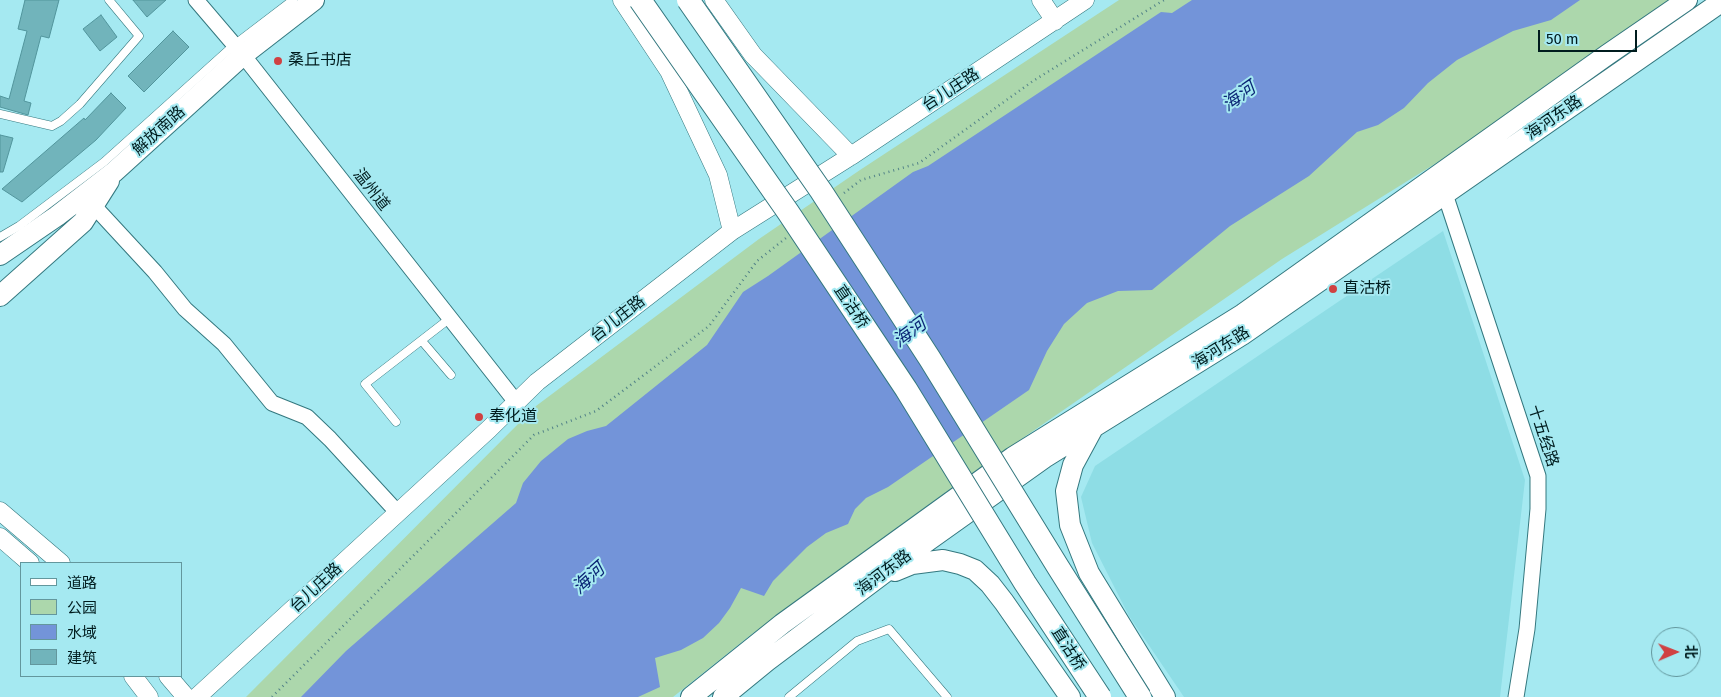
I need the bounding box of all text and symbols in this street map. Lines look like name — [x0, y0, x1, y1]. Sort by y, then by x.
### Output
scale bar — [1541, 20, 1640, 52]
text: 50 m — [1546, 30, 1579, 48]
place label: 桑丘书店 — [288, 51, 352, 71]
marker: 桑丘书店 — [272, 55, 284, 67]
street label: 台儿庄路 — [919, 65, 983, 115]
water label: 海河 — [1218, 78, 1260, 116]
street label: 海河东路 — [1522, 92, 1586, 144]
street label: 解放南路 — [129, 102, 189, 160]
street label: 温州道 — [349, 165, 393, 215]
place label: 直沽桥 — [1343, 279, 1391, 299]
street label: 直沽桥 — [830, 282, 872, 332]
marker: 直沽桥 — [1327, 283, 1339, 295]
street label: 台儿庄路 — [587, 292, 649, 346]
water label: 海河 — [889, 314, 931, 352]
street label: 海河东路 — [1189, 323, 1253, 373]
street label: 十五经路 — [1524, 403, 1562, 469]
place label: 奉化道 — [489, 407, 537, 427]
marker: 奉化道 — [473, 411, 485, 423]
street label: 海河东路 — [853, 546, 915, 600]
street label: 台儿庄路 — [286, 559, 346, 617]
water label: 海河 — [568, 559, 610, 599]
legend — [20, 562, 182, 677]
text: 道路 — [67, 574, 97, 592]
text: 公园 — [67, 599, 97, 617]
text: 水域 — [67, 624, 97, 642]
street label: 直沽桥 — [1047, 624, 1089, 674]
north arrow — [1651, 627, 1701, 677]
text: 北 — [1682, 645, 1699, 659]
text: 建筑 — [67, 649, 97, 667]

